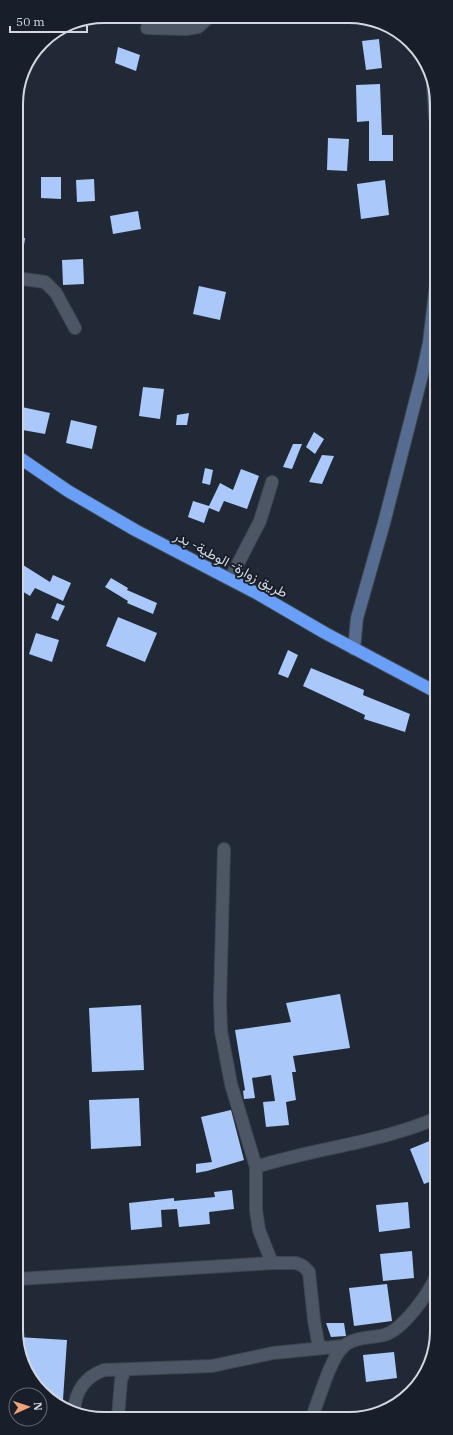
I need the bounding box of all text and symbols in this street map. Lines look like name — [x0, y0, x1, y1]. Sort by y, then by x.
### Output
scale bar — [10, 8, 87, 34]
text: 50 m — [16, 14, 45, 29]
street label: طريق زوارة- الوطية- بدر — [170, 526, 291, 602]
north arrow — [8, 1387, 48, 1427]
text: N — [31, 1402, 45, 1411]

